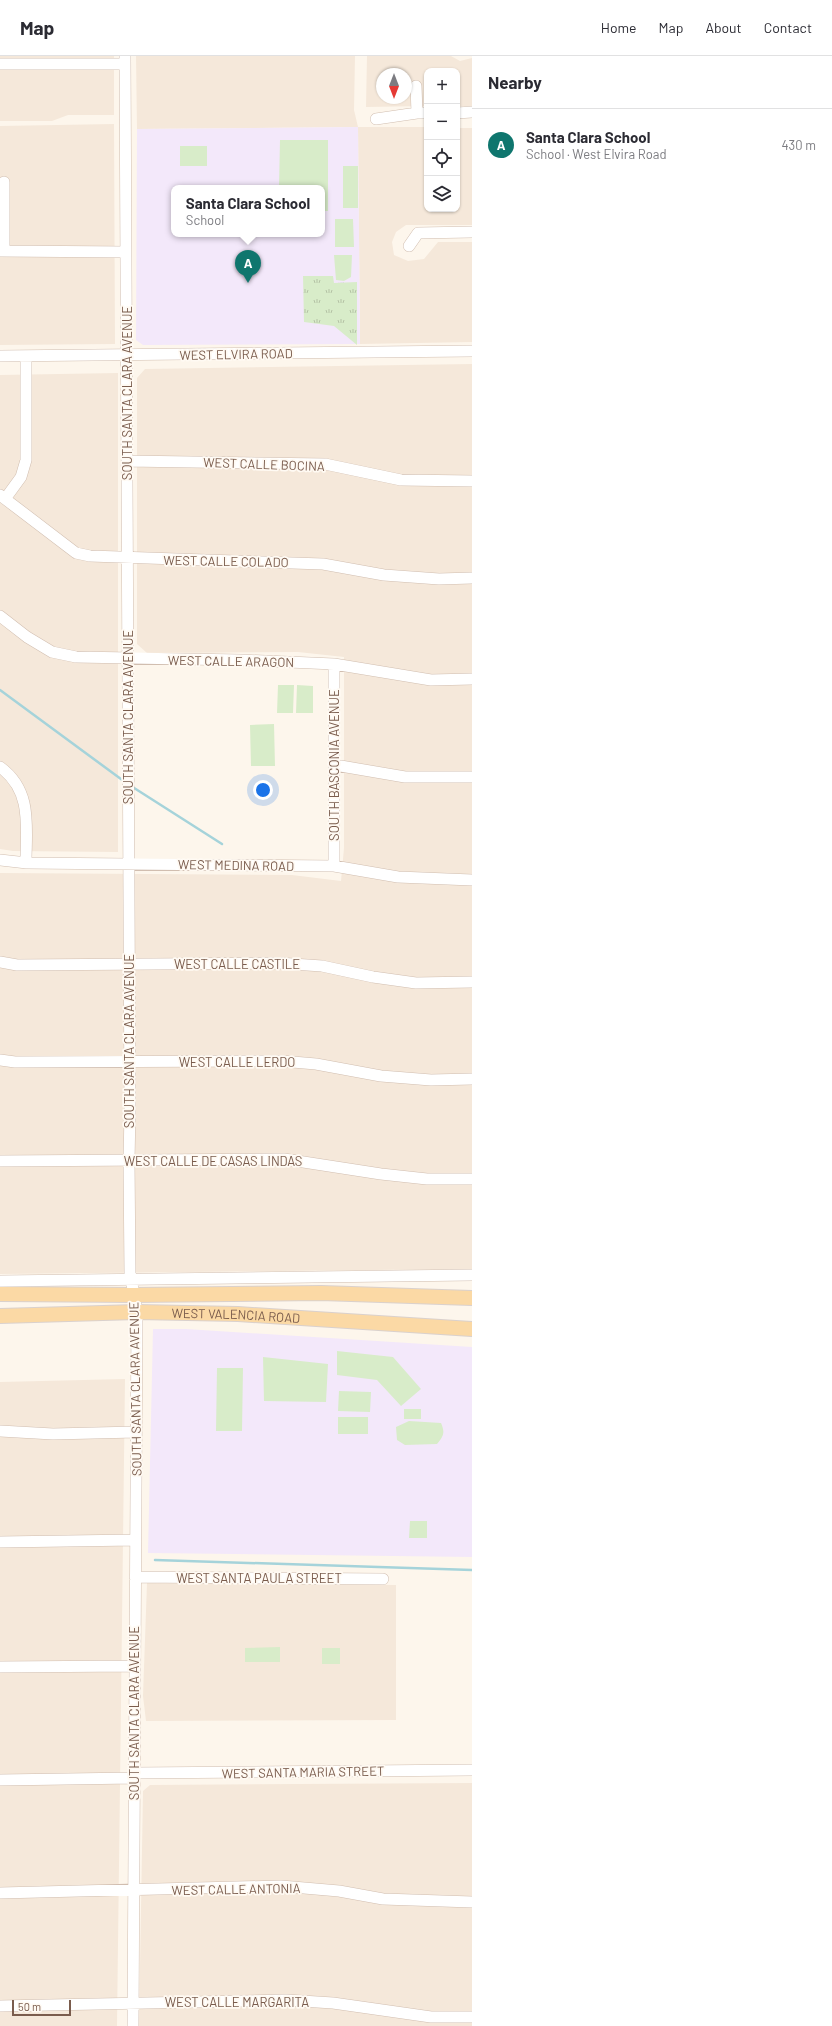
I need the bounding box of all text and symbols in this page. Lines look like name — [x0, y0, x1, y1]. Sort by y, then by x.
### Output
text: Map — [20, 16, 54, 39]
text: Home — [601, 19, 637, 36]
text: Map — [659, 19, 683, 36]
text: About — [705, 19, 742, 36]
text: Contact — [764, 19, 812, 36]
north arrow — [376, 68, 412, 104]
map controls — [424, 68, 460, 212]
button: + — [424, 68, 460, 104]
text: Nearby — [488, 72, 542, 92]
button: − — [424, 104, 460, 140]
text: Santa Clara School — [526, 128, 650, 146]
text: A — [497, 137, 505, 153]
text: 430 m — [781, 137, 816, 153]
button: locate — [424, 140, 460, 176]
text: School · West Elvira Road — [526, 146, 667, 162]
button: layers — [424, 176, 460, 212]
popup — [171, 185, 325, 237]
text: Santa Clara School — [186, 194, 310, 212]
text: School — [186, 212, 224, 228]
pin: A — [235, 250, 261, 283]
street label: SOUTH SANTA CLARA AVENUE — [119, 306, 135, 480]
street label: WEST ELVIRA ROAD — [179, 345, 293, 363]
street label: WEST CALLE BOCINA — [203, 454, 325, 474]
street label: WEST CALLE COLADO — [163, 552, 289, 570]
street label: SOUTH SANTA CLARA AVENUE — [120, 630, 136, 804]
street label: WEST CALLE ARAGON — [168, 652, 294, 670]
street label: SOUTH BASCONIA AVENUE — [326, 689, 342, 841]
your location — [253, 780, 273, 800]
street label: WEST MEDINA ROAD — [178, 856, 294, 874]
street label: SOUTH SANTA CLARA AVENUE — [121, 954, 137, 1128]
street label: WEST CALLE CASTILE — [174, 956, 300, 972]
street label: WEST CALLE LERDO — [179, 1054, 295, 1070]
street label: WEST CALLE DE CASAS LINDAS — [124, 1153, 302, 1169]
street label: SOUTH SANTA CLARA AVENUE — [125, 1302, 145, 1476]
street label: WEST VALENCIA ROAD — [171, 1305, 301, 1326]
street label: WEST SANTA PAULA STREET — [176, 1570, 342, 1586]
street label: SOUTH SANTA CLARA AVENUE — [126, 1626, 142, 1800]
street label: WEST SANTA MARIA STREET — [222, 1763, 384, 1781]
street label: WEST CALLE ANTONIA — [171, 1880, 301, 1898]
street label: WEST CALLE MARGARITA — [165, 1994, 309, 2010]
scale bar — [12, 1998, 71, 2017]
text: 50 m — [18, 2000, 41, 2013]

